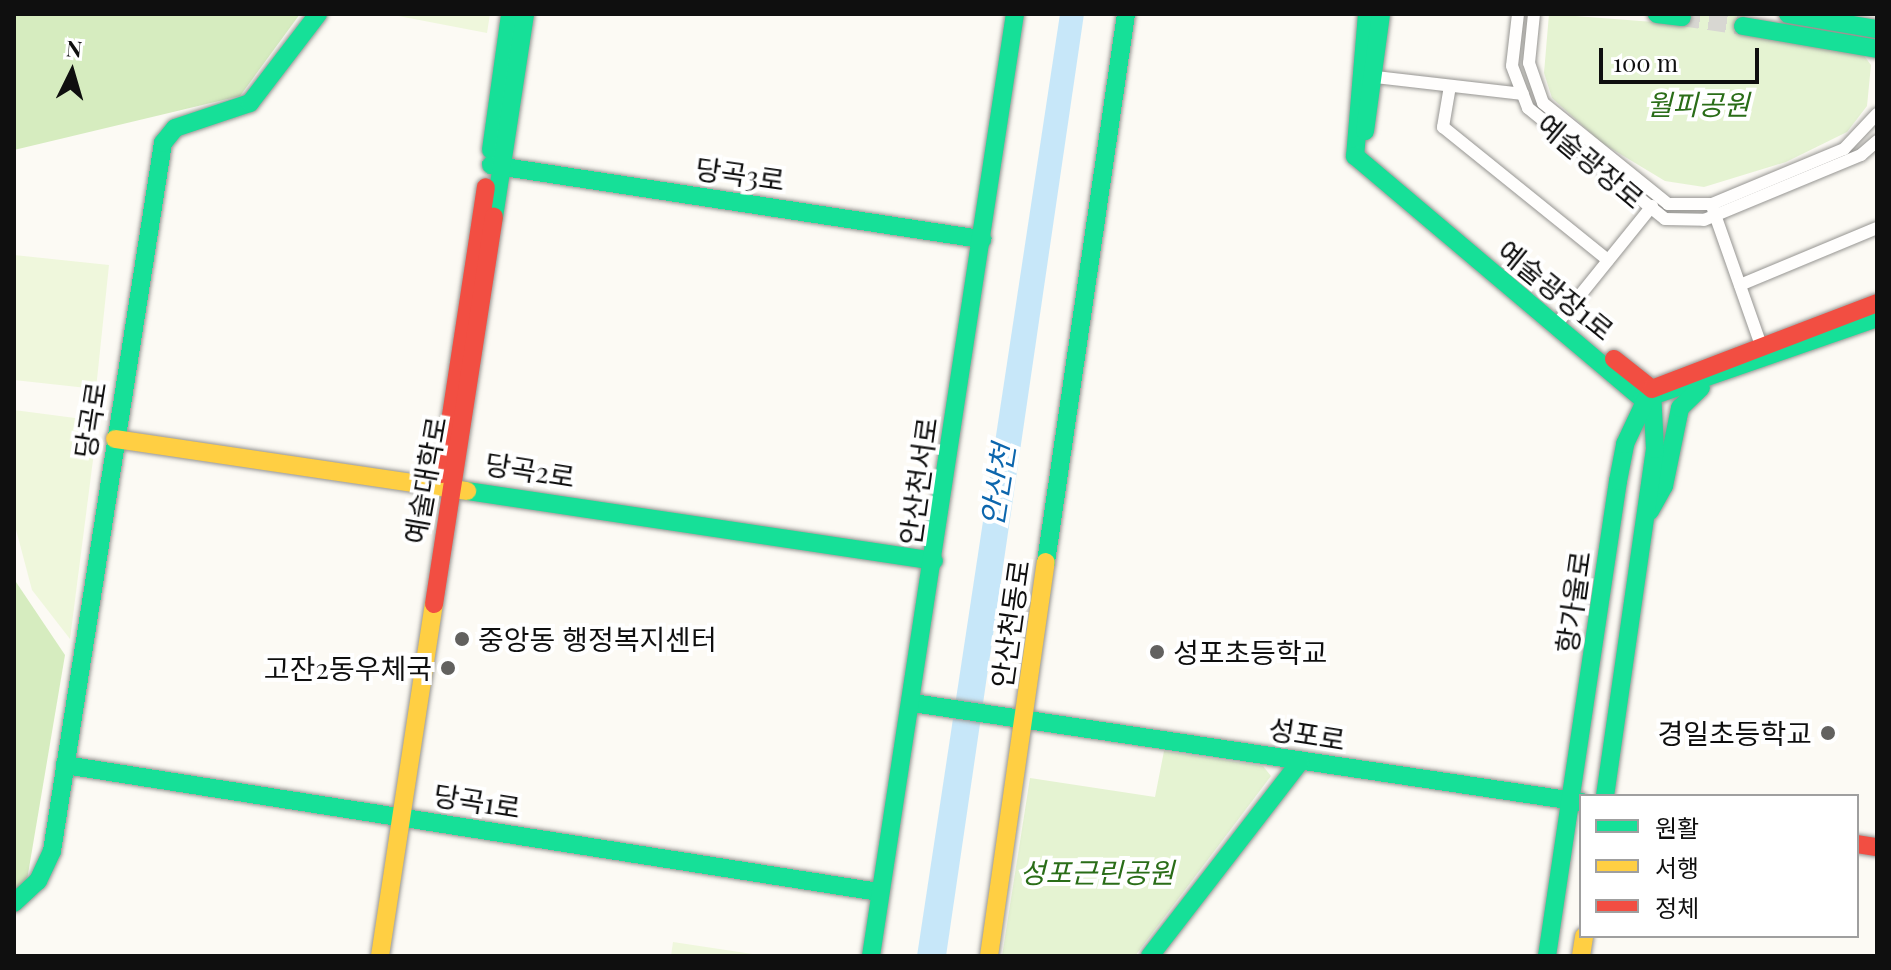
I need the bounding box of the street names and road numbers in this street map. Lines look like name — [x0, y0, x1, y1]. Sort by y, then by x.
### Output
street label: 예술광장로 — [1531, 107, 1651, 215]
street label: 당곡3로 — [693, 151, 787, 197]
street label: 예술광장1로 — [1491, 233, 1621, 347]
street label: 당곡로 — [67, 379, 113, 461]
street label: 예술대학로 — [397, 414, 453, 546]
street label: 안산천서로 — [892, 415, 944, 547]
street label: 당곡2로 — [483, 446, 577, 494]
street label: 항가울로 — [1549, 549, 1597, 655]
street label: 안산천동로 — [984, 558, 1036, 690]
street label: 성포로 — [1266, 711, 1348, 757]
street label: 당곡1로 — [431, 778, 523, 824]

